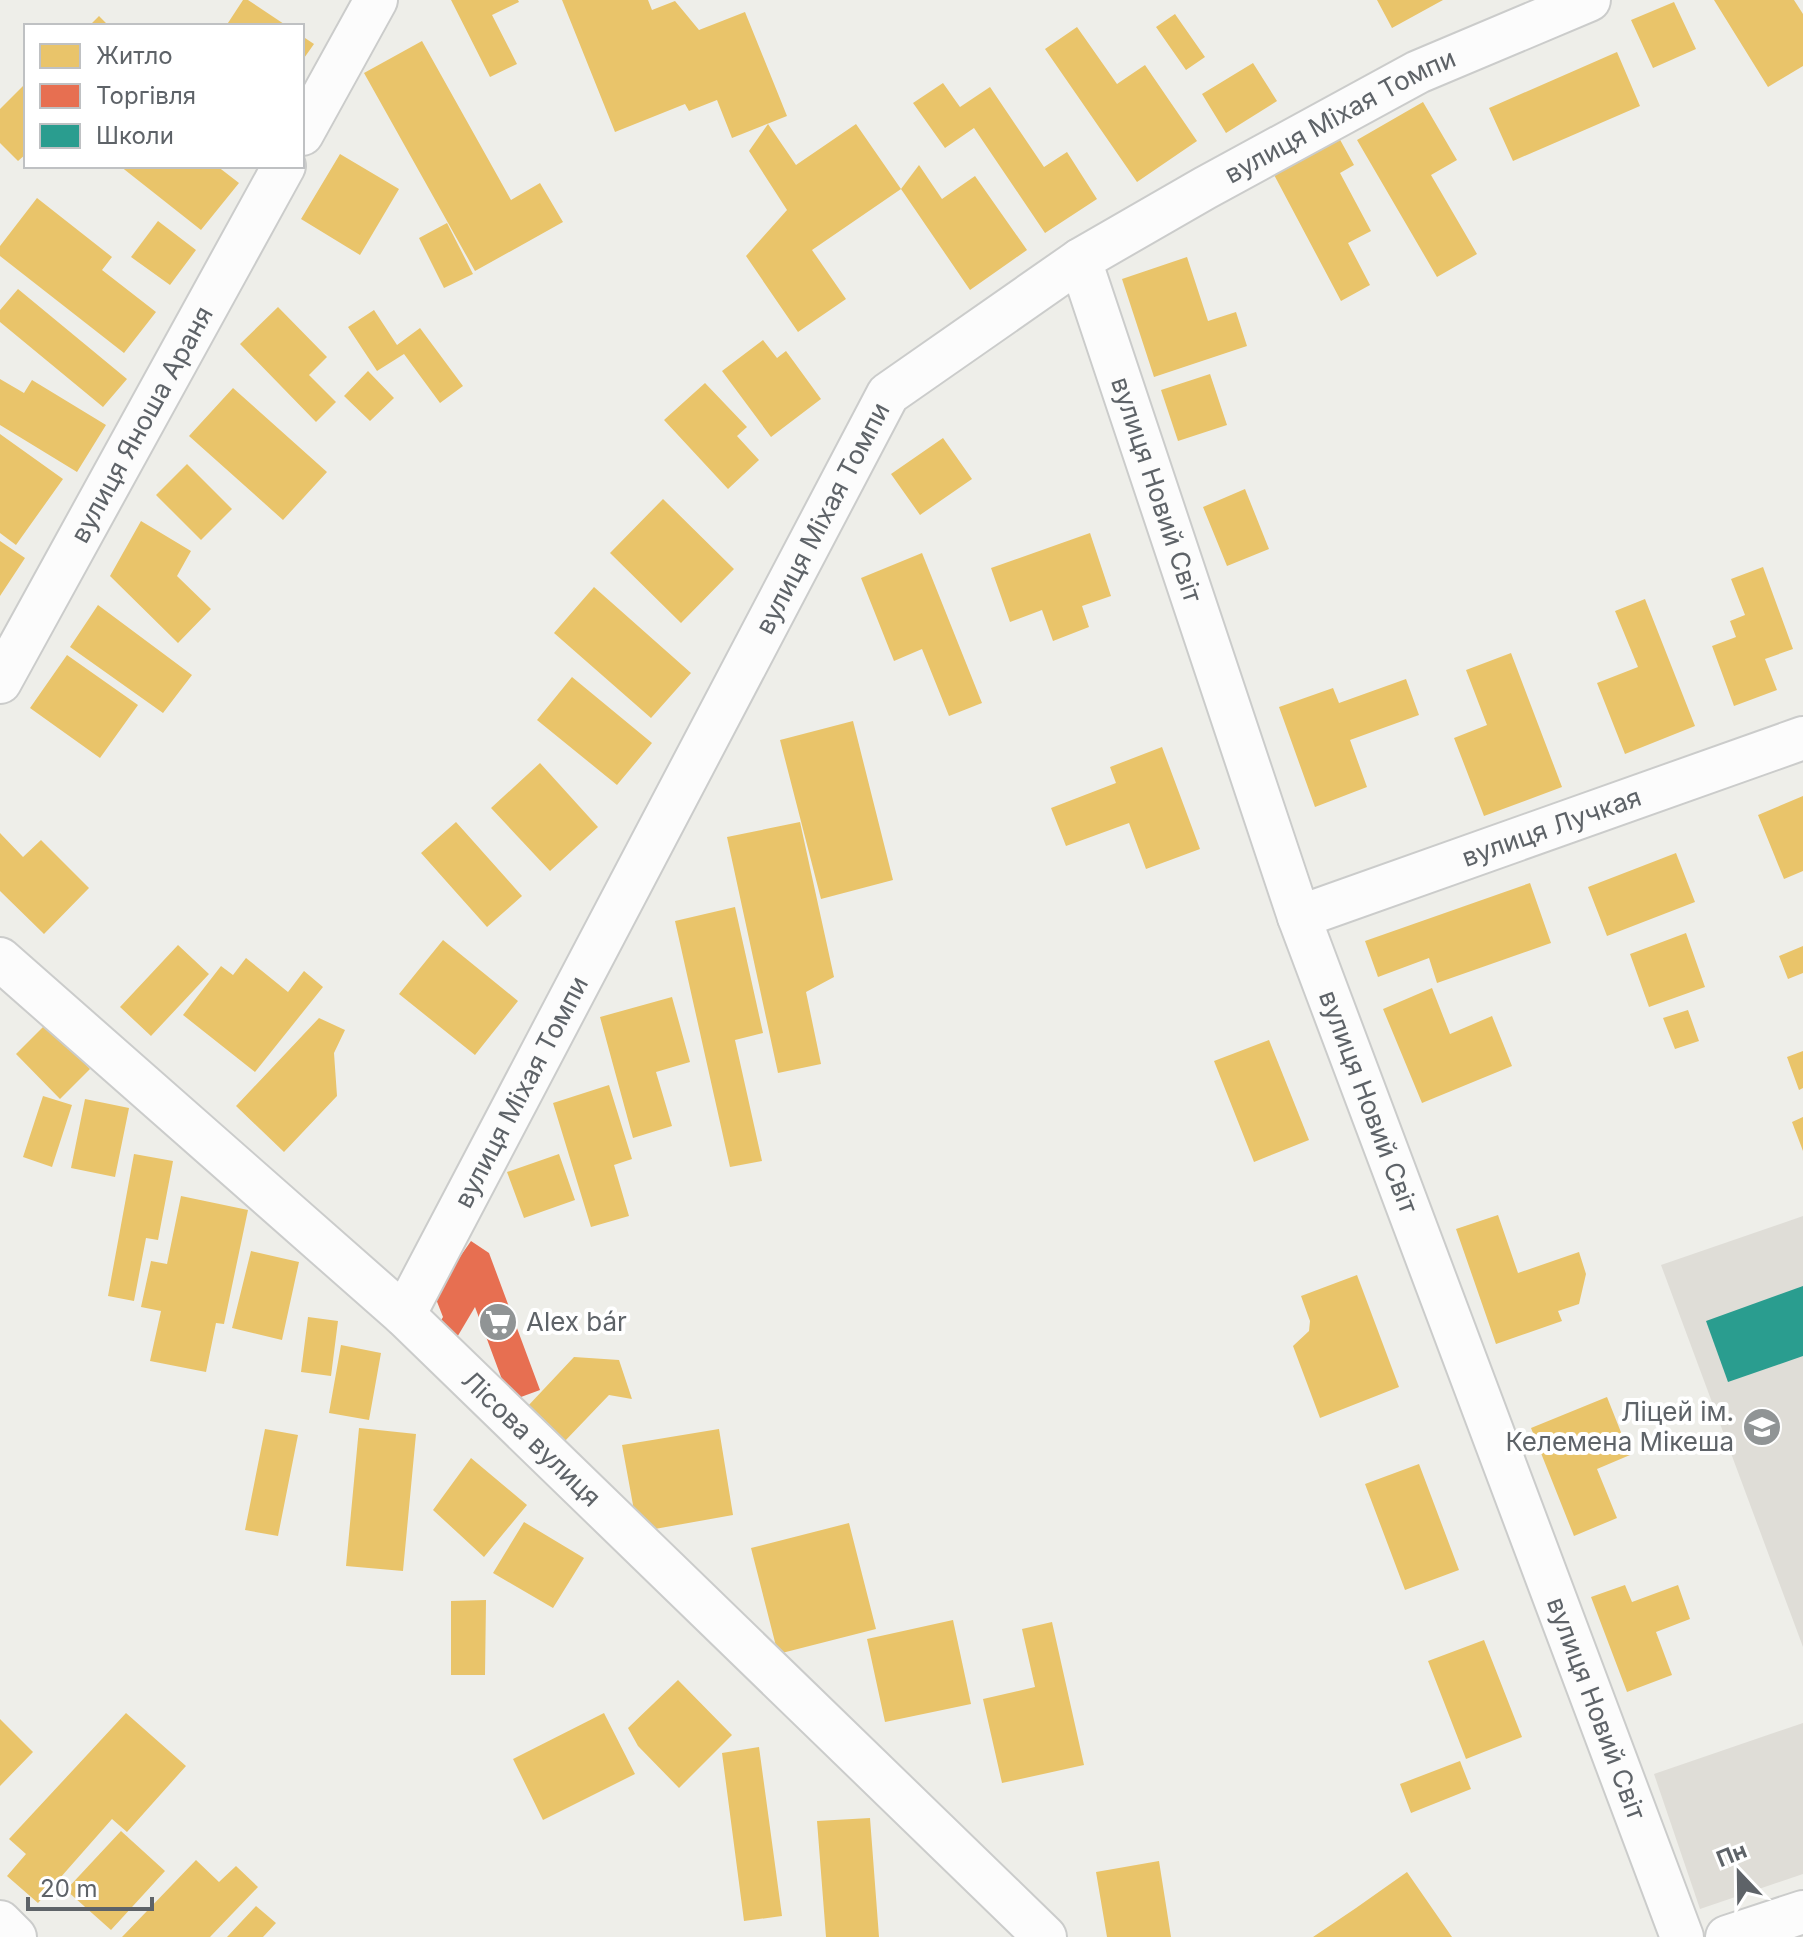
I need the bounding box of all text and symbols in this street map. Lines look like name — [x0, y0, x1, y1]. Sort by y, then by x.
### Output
legend — [24, 24, 304, 168]
text: Житло — [96, 41, 173, 70]
street label: вулиця Міхая Томпи — [1219, 42, 1460, 189]
text: Торгівля — [96, 81, 196, 110]
text: Школи — [96, 121, 174, 150]
street label: вулиця Яноша Араня — [64, 301, 219, 548]
street label: вулиця Новий Світ — [1105, 373, 1209, 606]
street label: вулиця Міхая Томпи — [749, 397, 896, 639]
street label: вулиця Лучкая — [1458, 781, 1645, 873]
street label: вулиця Міхая Томпи — [447, 971, 594, 1213]
street label: вулиця Новий Світ — [1313, 986, 1425, 1217]
supermarket icon: Alex bár — [477, 1301, 519, 1343]
place label: Alex bár — [526, 1306, 627, 1337]
street label: Лісова вулиця — [456, 1364, 608, 1513]
place label: Ліцей ім. Келемена Мікеша — [1505, 1396, 1734, 1457]
school or university icon: Ліцей ім. Келемена Мікеша — [1741, 1406, 1783, 1448]
street label: вулиця Новий Світ — [1541, 1593, 1653, 1824]
north arrow — [1699, 1833, 1779, 1913]
text: Пн — [1713, 1837, 1750, 1872]
scale bar — [28, 1861, 152, 1911]
text: 20 m — [40, 1874, 98, 1903]

